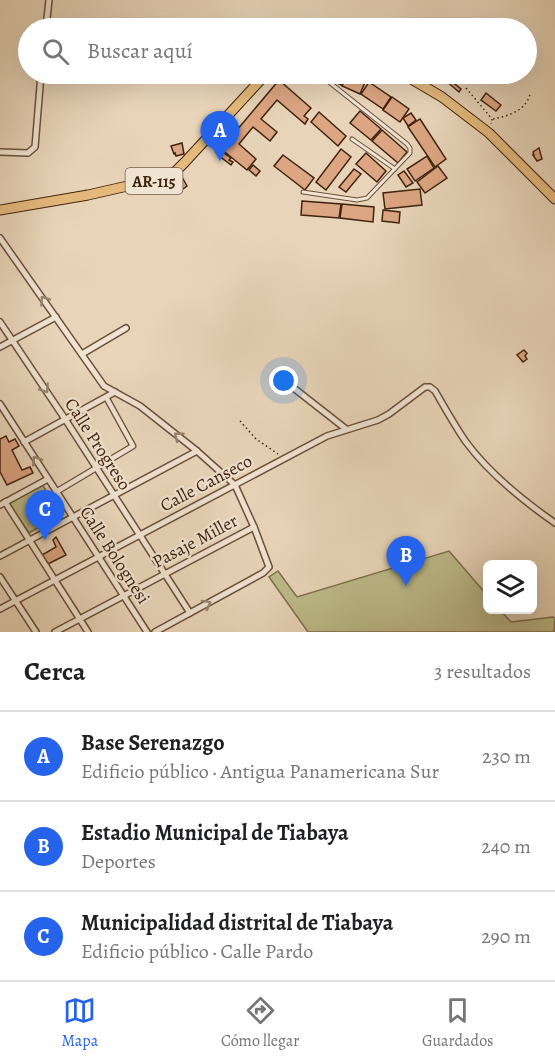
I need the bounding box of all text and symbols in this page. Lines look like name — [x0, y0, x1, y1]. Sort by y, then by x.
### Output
search box — [18, 18, 537, 84]
icon: search — [39, 35, 72, 68]
text: Buscar aquí — [87, 36, 193, 66]
pin: A — [200, 112, 240, 161]
road number: AR-115 — [126, 168, 182, 194]
one-way arrow — [40, 296, 51, 307]
your location — [269, 366, 298, 395]
one-way arrow — [38, 383, 49, 394]
street label: Calle Progreso — [59, 393, 137, 495]
one-way arrow — [174, 433, 185, 444]
street label: Calle Canseco — [156, 449, 256, 517]
one-way arrow — [32, 455, 43, 466]
pin: C — [26, 490, 64, 540]
street label: Calle Bolognesi — [74, 501, 156, 609]
street label: Pasaje Miller — [148, 508, 242, 574]
pin: B — [386, 536, 426, 586]
map controls — [483, 560, 537, 614]
button: layers — [483, 560, 537, 614]
one-way arrow — [200, 600, 211, 611]
text: Cerca — [24, 654, 86, 689]
text: 3 resultados — [434, 658, 531, 685]
text: Base Serenazgo — [81, 728, 225, 758]
text: A — [37, 743, 50, 770]
text: 230 m — [482, 743, 531, 770]
text: Edificio público · Antigua Panamericana Sur — [81, 758, 439, 785]
text: Estadio Municipal de Tiabaya — [81, 818, 349, 848]
text: B — [37, 833, 50, 860]
text: 240 m — [481, 833, 531, 860]
text: Deportes — [81, 848, 156, 875]
text: Municipalidad distrital de Tiabaya — [81, 908, 393, 938]
text: C — [37, 923, 50, 950]
text: 290 m — [481, 923, 531, 950]
text: Edificio público · Calle Pardo — [81, 938, 313, 965]
tab: Mapa — [61, 994, 98, 1052]
tab: Cómo llegar — [221, 994, 299, 1052]
tab: Guardados — [422, 994, 494, 1052]

